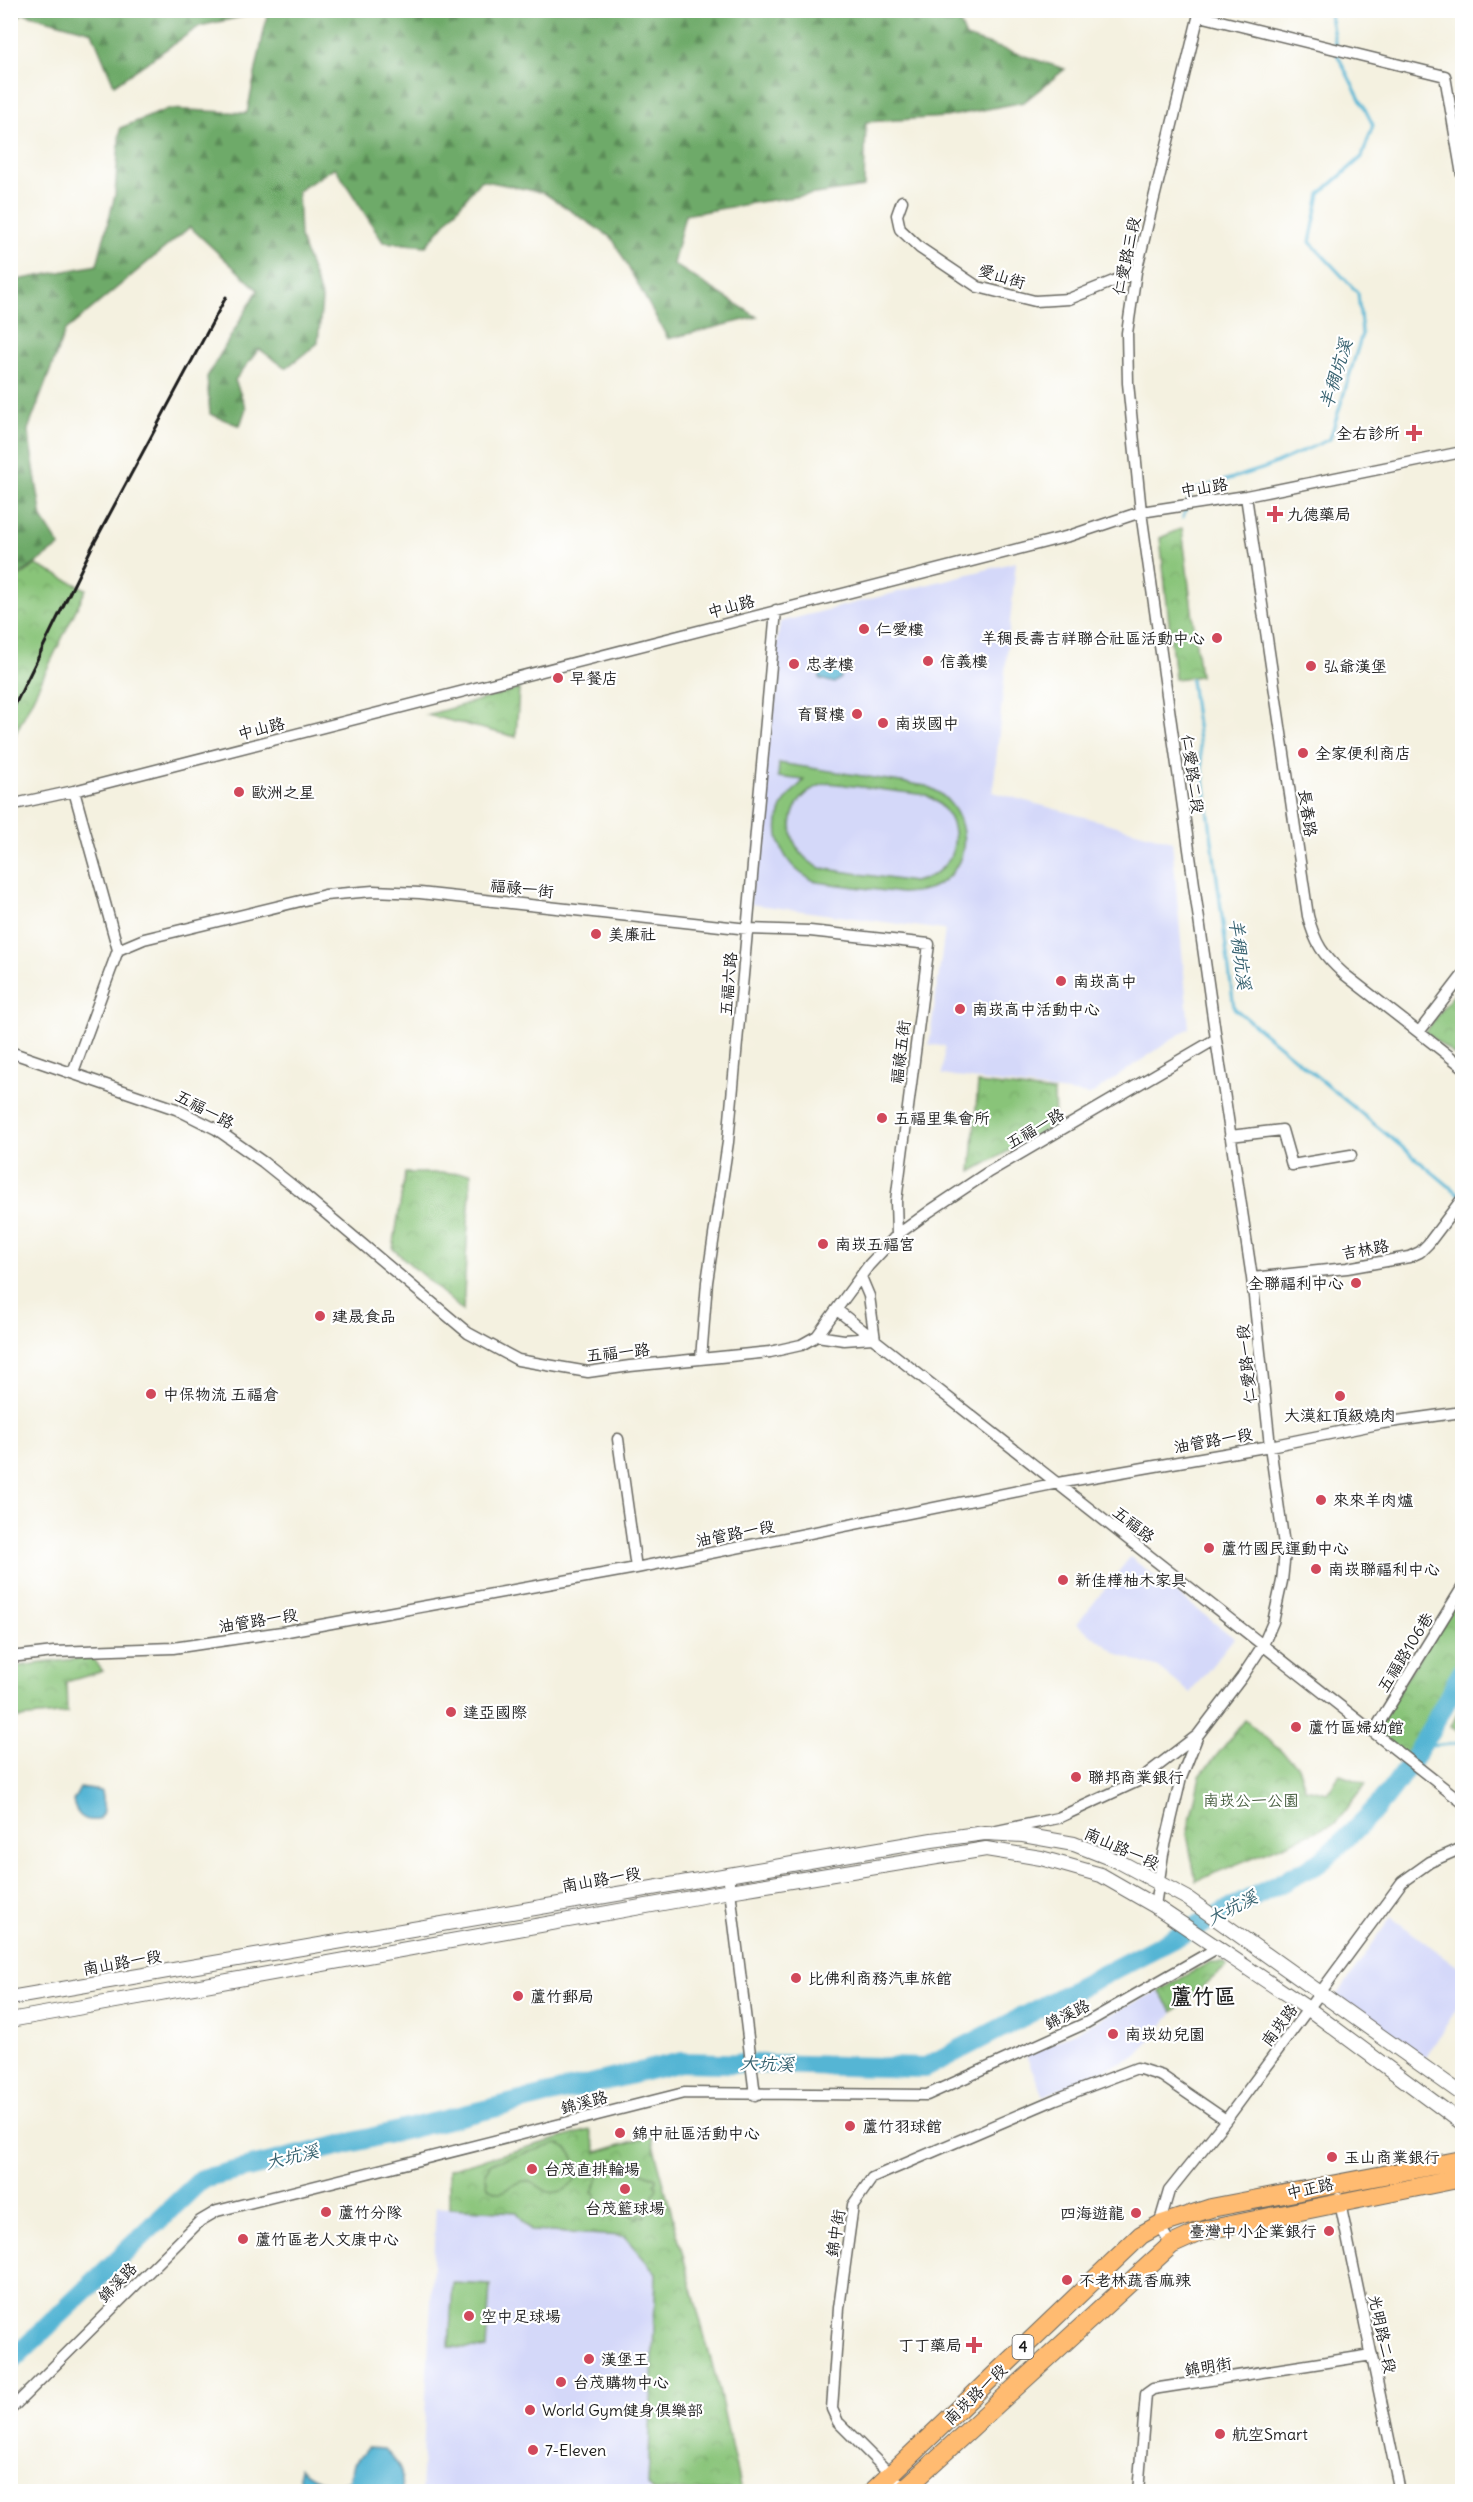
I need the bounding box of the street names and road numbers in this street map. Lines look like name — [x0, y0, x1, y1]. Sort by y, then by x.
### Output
street label: 仁愛路三段 — [1108, 215, 1144, 297]
street label: 愛山街 — [976, 259, 1028, 293]
street label: 中山路 — [1179, 473, 1229, 501]
street label: 中山路 — [705, 590, 757, 622]
street label: 中山路 — [235, 712, 287, 744]
street label: 仁愛路二段 — [1178, 733, 1208, 815]
street label: 長春路 — [1295, 788, 1321, 838]
street label: 福祿一街 — [489, 875, 555, 901]
street label: 五福六路 — [715, 951, 741, 1017]
street label: 福祿五街 — [886, 1019, 914, 1085]
street label: 五福一路 — [172, 1085, 238, 1133]
street label: 五福一路 — [1002, 1103, 1068, 1153]
street label: 吉林路 — [1340, 1235, 1390, 1263]
street label: 仁愛路一段 — [1232, 1323, 1260, 1405]
street label: 五福一路 — [585, 1339, 651, 1365]
street label: 油管路一段 — [1172, 1423, 1254, 1457]
street label: 五福路 — [1109, 1501, 1159, 1547]
street label: 油管路一段 — [694, 1516, 776, 1550]
street label: 油管路一段 — [217, 1604, 299, 1636]
street label: 五福路106巷 — [1373, 1608, 1437, 1696]
street label: 南山路一段 — [1081, 1823, 1163, 1873]
street label: 南山路一段 — [560, 1862, 642, 1896]
street label: 南山路一段 — [81, 1945, 163, 1979]
street label: 錦溪路 — [1041, 1994, 1093, 2034]
street label: 南崁路 — [1257, 2000, 1301, 2050]
street label: 錦溪路 — [558, 2086, 610, 2118]
street label: 中正路 — [1284, 2173, 1336, 2203]
street label: 錦中街 — [821, 2208, 849, 2258]
street label: 錦溪路 — [93, 2258, 141, 2306]
street label: 光明路二段 — [1365, 2293, 1401, 2375]
road number: 4 — [1012, 2335, 1034, 2359]
street label: 錦明街 — [1183, 2352, 1233, 2380]
street label: 南崁路一段 — [939, 2359, 1011, 2429]

